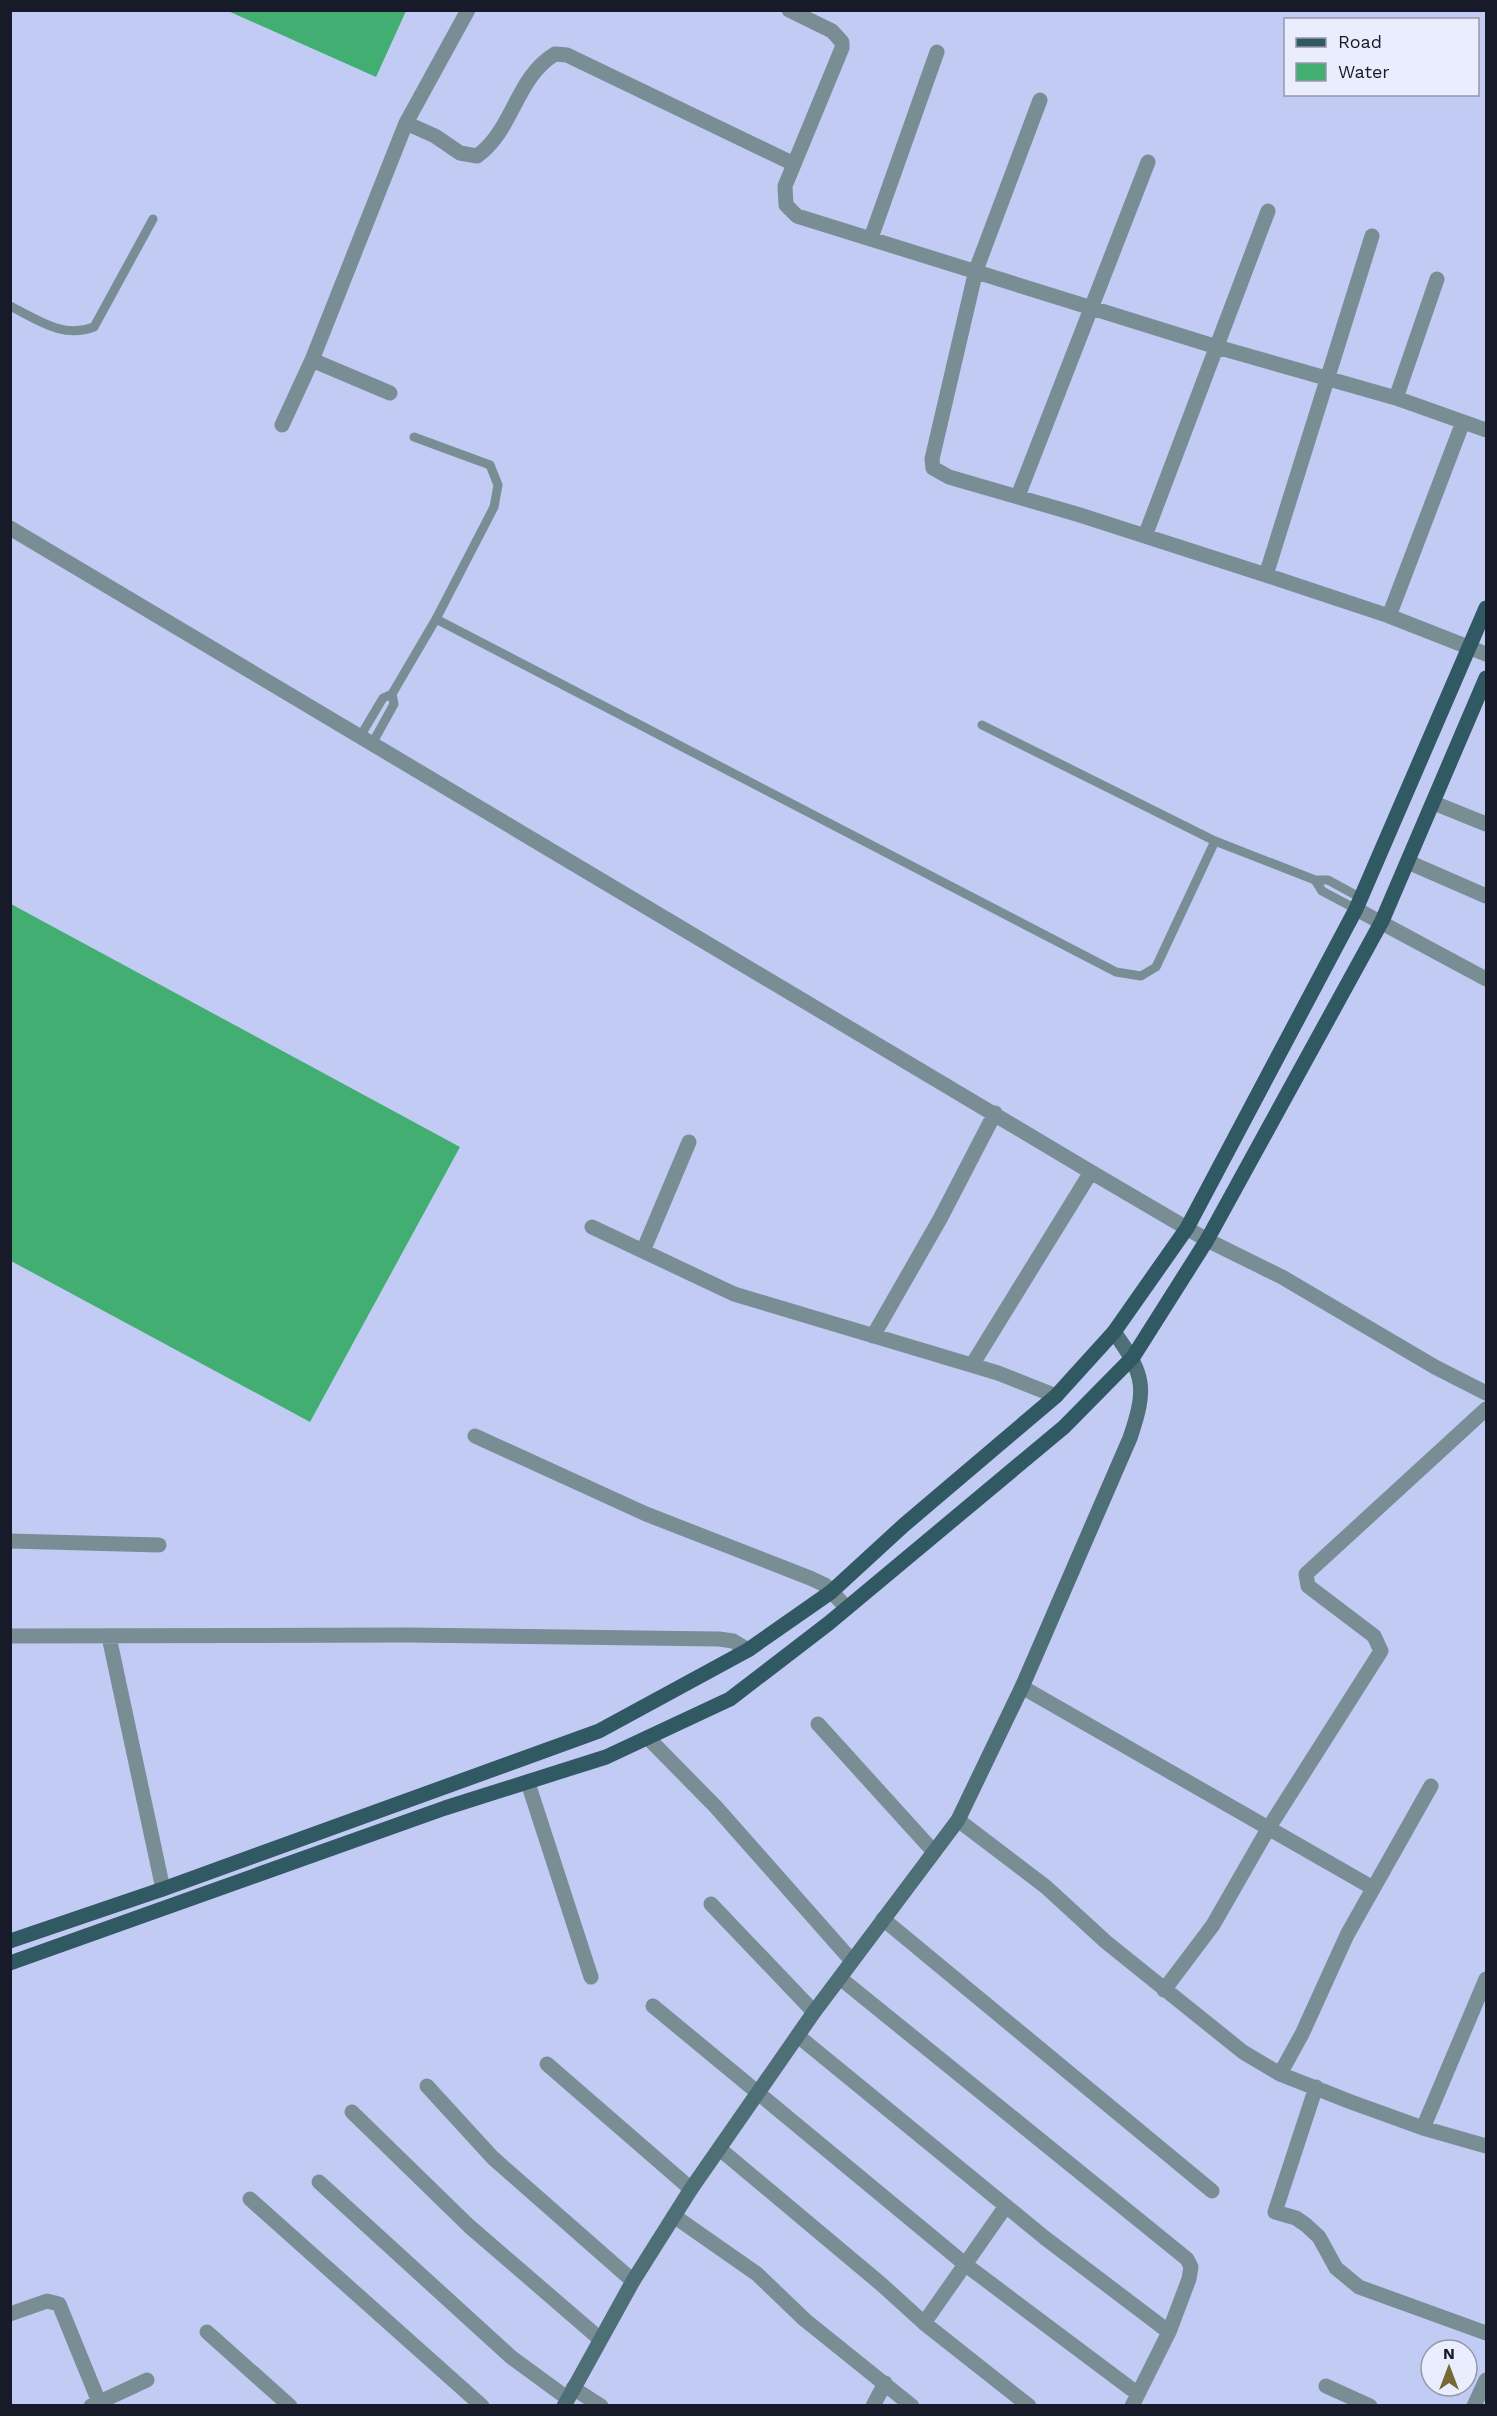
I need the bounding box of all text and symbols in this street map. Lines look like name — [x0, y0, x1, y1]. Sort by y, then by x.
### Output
legend — [1284, 18, 1479, 96]
text: Road — [1338, 31, 1382, 52]
text: Water — [1338, 61, 1390, 82]
north arrow — [1419, 2338, 1479, 2398]
text: N — [1443, 2344, 1455, 2363]

